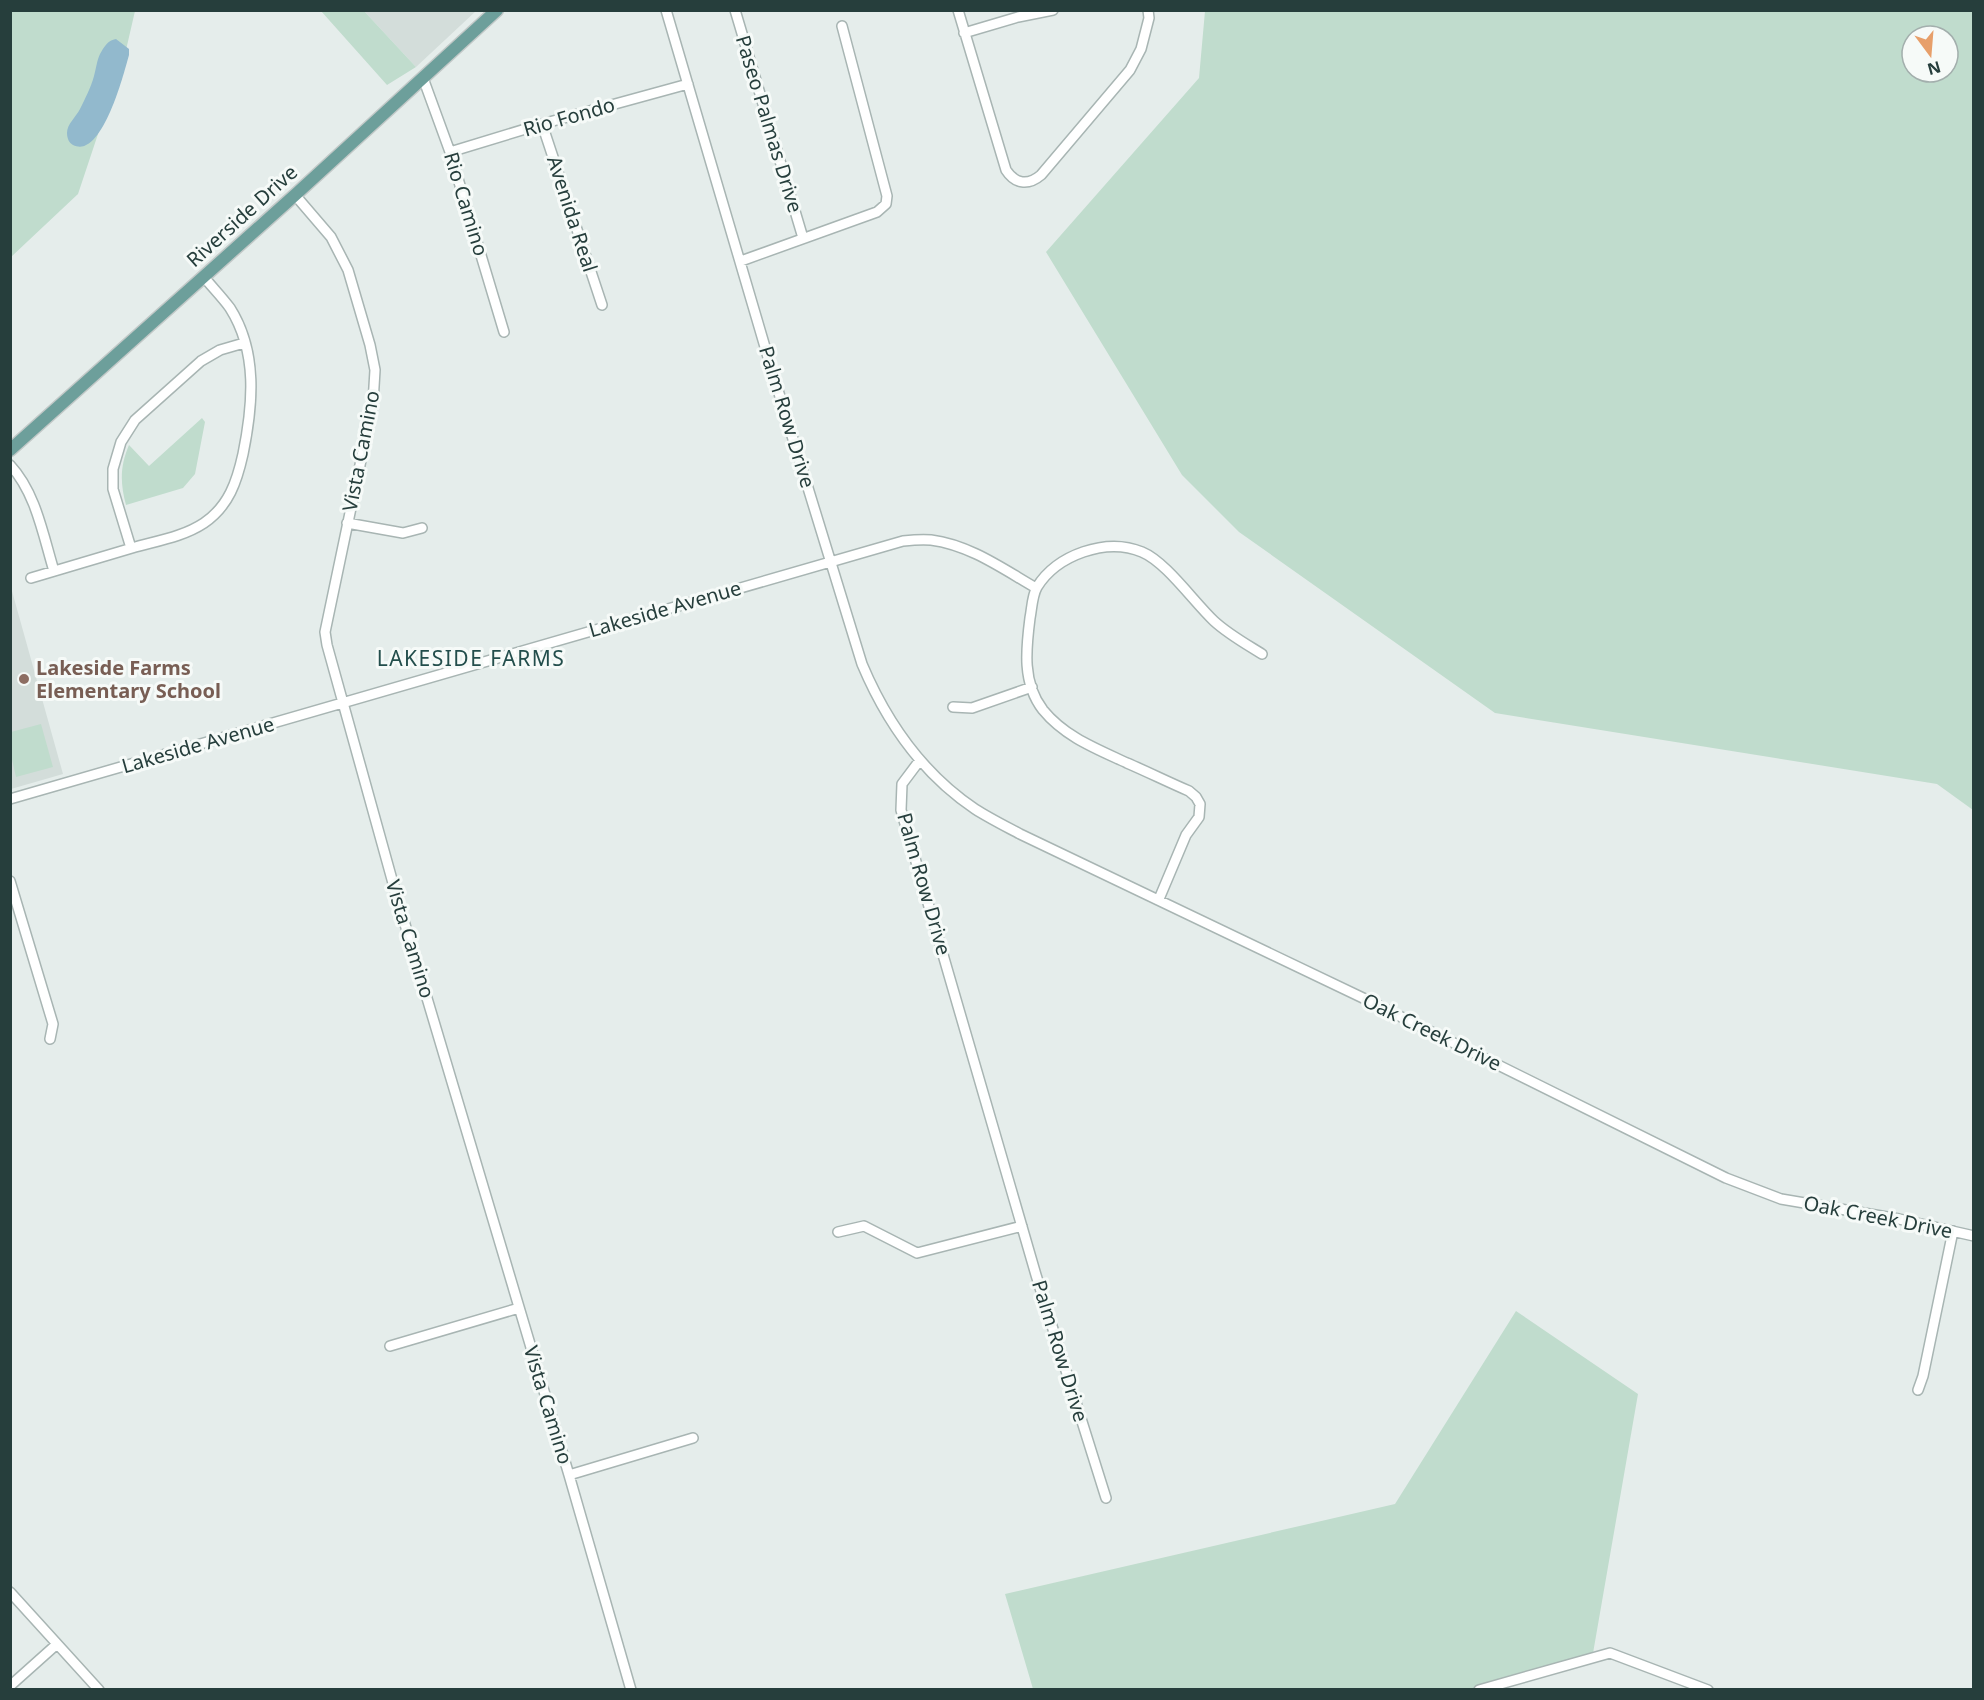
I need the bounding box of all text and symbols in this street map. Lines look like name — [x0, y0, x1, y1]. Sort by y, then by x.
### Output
north arrow — [1900, 24, 1960, 84]
street label: Paseo Palmas Drive — [730, 32, 809, 216]
text: N — [1925, 56, 1943, 81]
street label: Rio Fondo — [520, 91, 618, 142]
street label: Rio Camino — [438, 149, 495, 259]
street label: Avenida Real — [541, 152, 604, 275]
street label: Riverside Drive — [181, 159, 303, 273]
street label: Palm Row Drive — [753, 343, 822, 491]
street label: Vista Camino — [336, 388, 385, 514]
street label: Lakeside Avenue — [585, 574, 744, 643]
district label: LAKESIDE FARMS — [377, 644, 565, 672]
place label: Lakeside Farms Elementary School — [36, 654, 221, 704]
marker: Lakeside Farms Elementary School — [17, 672, 31, 686]
street label: Lakeside Avenue — [118, 710, 277, 779]
street label: Palm Row Drive — [891, 810, 958, 958]
street label: Vista Camino — [380, 876, 441, 1001]
street label: Oak Creek Drive — [1358, 986, 1506, 1077]
street label: Oak Creek Drive — [1801, 1189, 1955, 1244]
street label: Palm Row Drive — [1026, 1277, 1095, 1425]
street label: Vista Camino — [518, 1342, 579, 1467]

